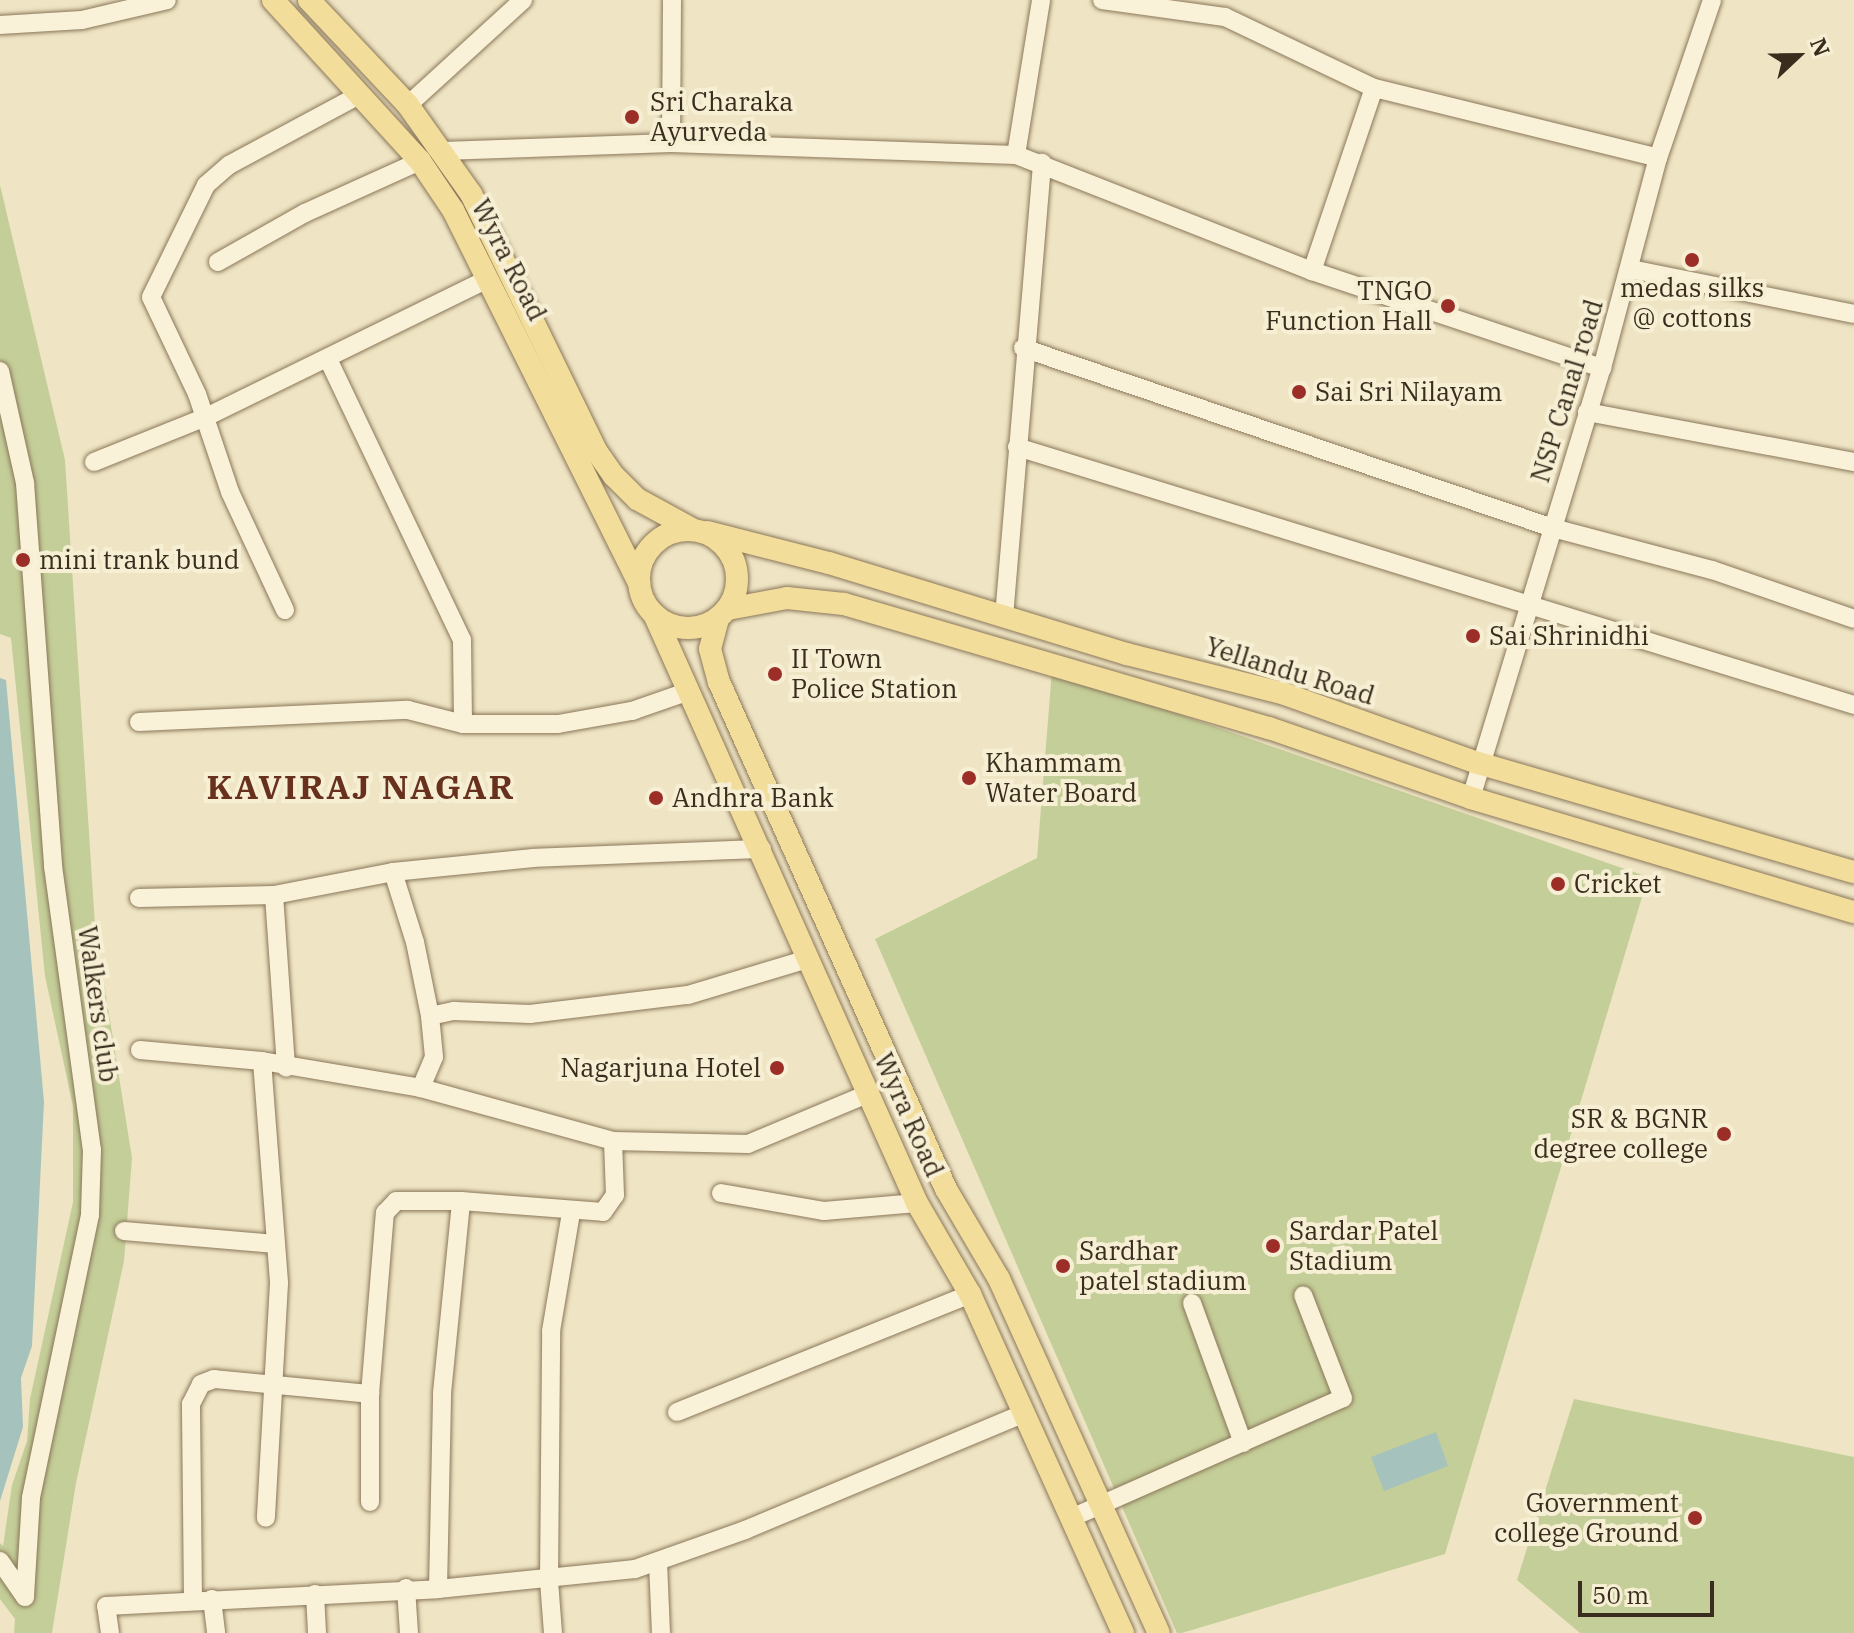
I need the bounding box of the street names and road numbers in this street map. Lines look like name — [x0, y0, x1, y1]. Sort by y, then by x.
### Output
street label: Wyra Road — [465, 194, 553, 326]
street label: NSP Canal road — [1524, 296, 1610, 486]
street label: Yellandu Road — [1202, 631, 1378, 711]
street label: Walkers club — [72, 924, 124, 1084]
street label: Wyra Road — [868, 1048, 950, 1182]

